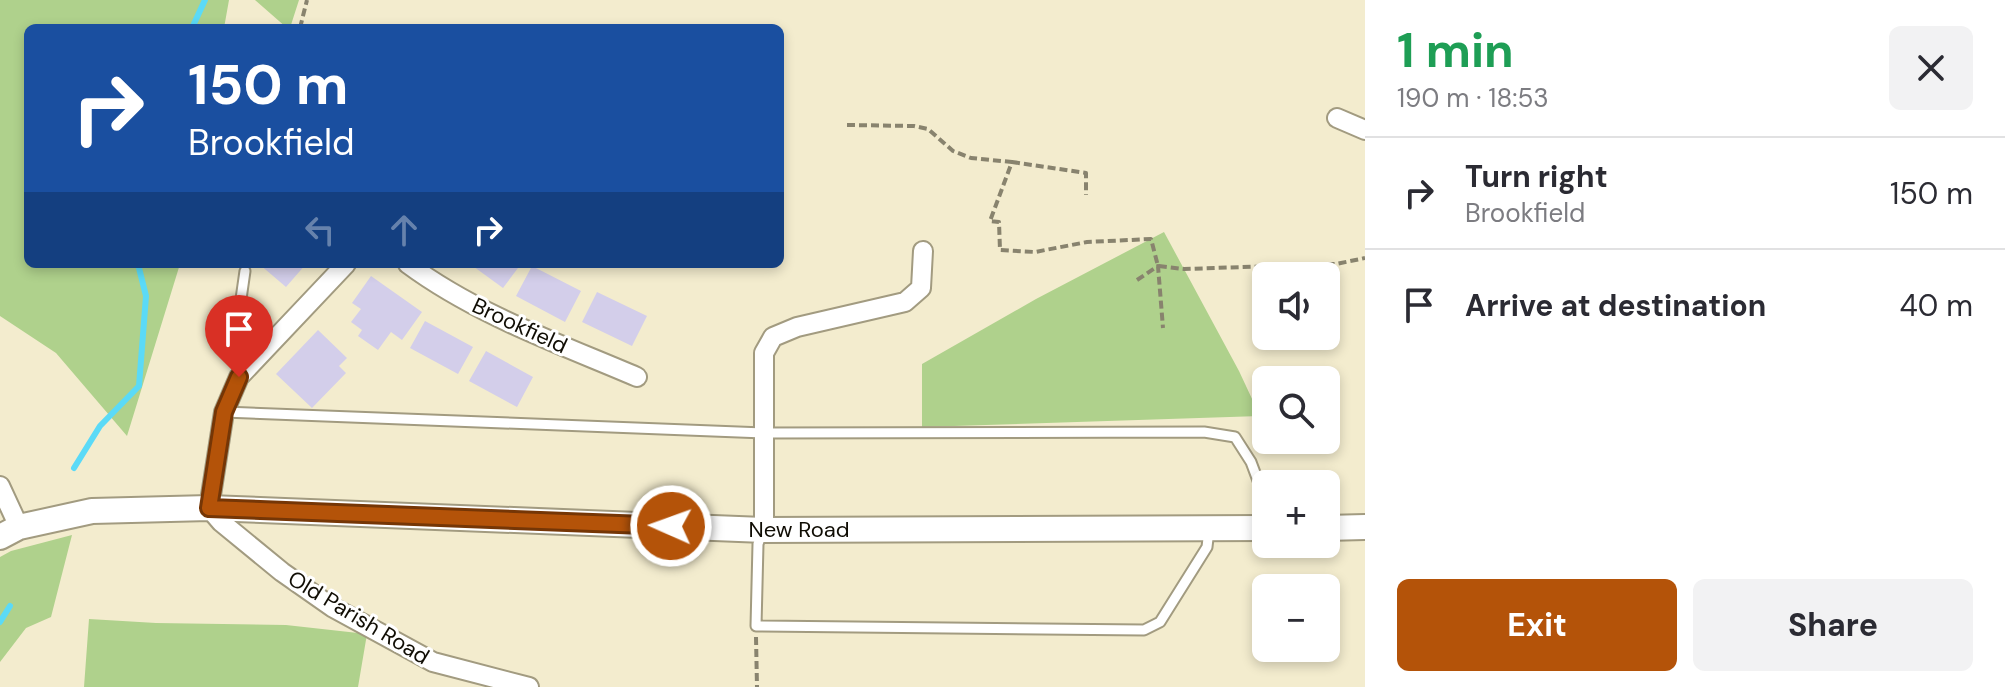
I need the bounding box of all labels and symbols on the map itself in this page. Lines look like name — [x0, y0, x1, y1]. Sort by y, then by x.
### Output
street label: Brookfield — [468, 291, 572, 360]
pin — [205, 295, 273, 377]
position arrow — [629, 484, 713, 568]
street label: New Road — [748, 515, 850, 544]
street label: Old Parish Road — [283, 564, 435, 671]

